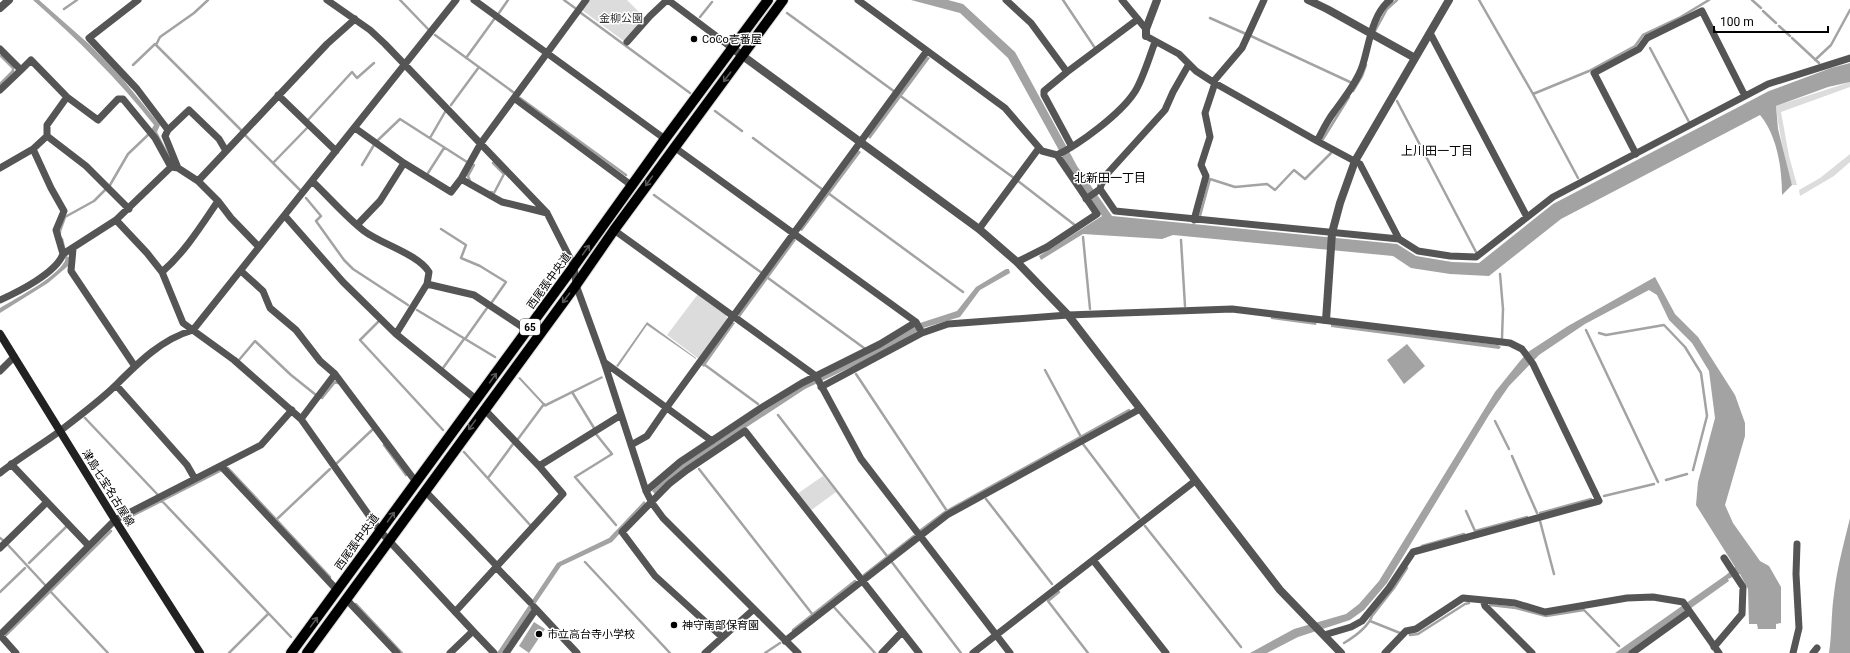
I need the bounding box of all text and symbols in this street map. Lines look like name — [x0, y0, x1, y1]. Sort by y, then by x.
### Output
scale bar — [1714, 8, 1828, 34]
park label: 金柳公園 — [599, 12, 643, 25]
text: 100 m — [1720, 15, 1754, 29]
place label: CoCo壱番屋 — [702, 33, 762, 46]
marker: CoCo壱番屋 — [689, 34, 699, 44]
one-way arrow — [723, 71, 731, 82]
district label: 上川田一丁目 — [1401, 144, 1473, 158]
district label: 北新田一丁目 — [1074, 171, 1146, 185]
one-way arrow — [645, 175, 654, 186]
one-way arrow — [582, 245, 590, 256]
street label: 西尾張中央道 — [524, 250, 574, 312]
one-way arrow — [562, 293, 570, 304]
road number: 65 — [520, 319, 540, 335]
one-way arrow — [489, 373, 497, 384]
one-way arrow — [468, 420, 476, 431]
street label: 津島七宝名古屋線 — [79, 447, 137, 529]
street label: 西尾張中央道 — [332, 511, 382, 573]
one-way arrow — [387, 511, 395, 522]
one-way arrow — [310, 616, 318, 627]
place label: 神守南部保育園 — [682, 619, 759, 632]
marker: 神守南部保育園 — [669, 620, 679, 630]
place label: 市立高台寺小学校 — [547, 628, 635, 641]
marker: 市立高台寺小学校 — [534, 629, 544, 639]

